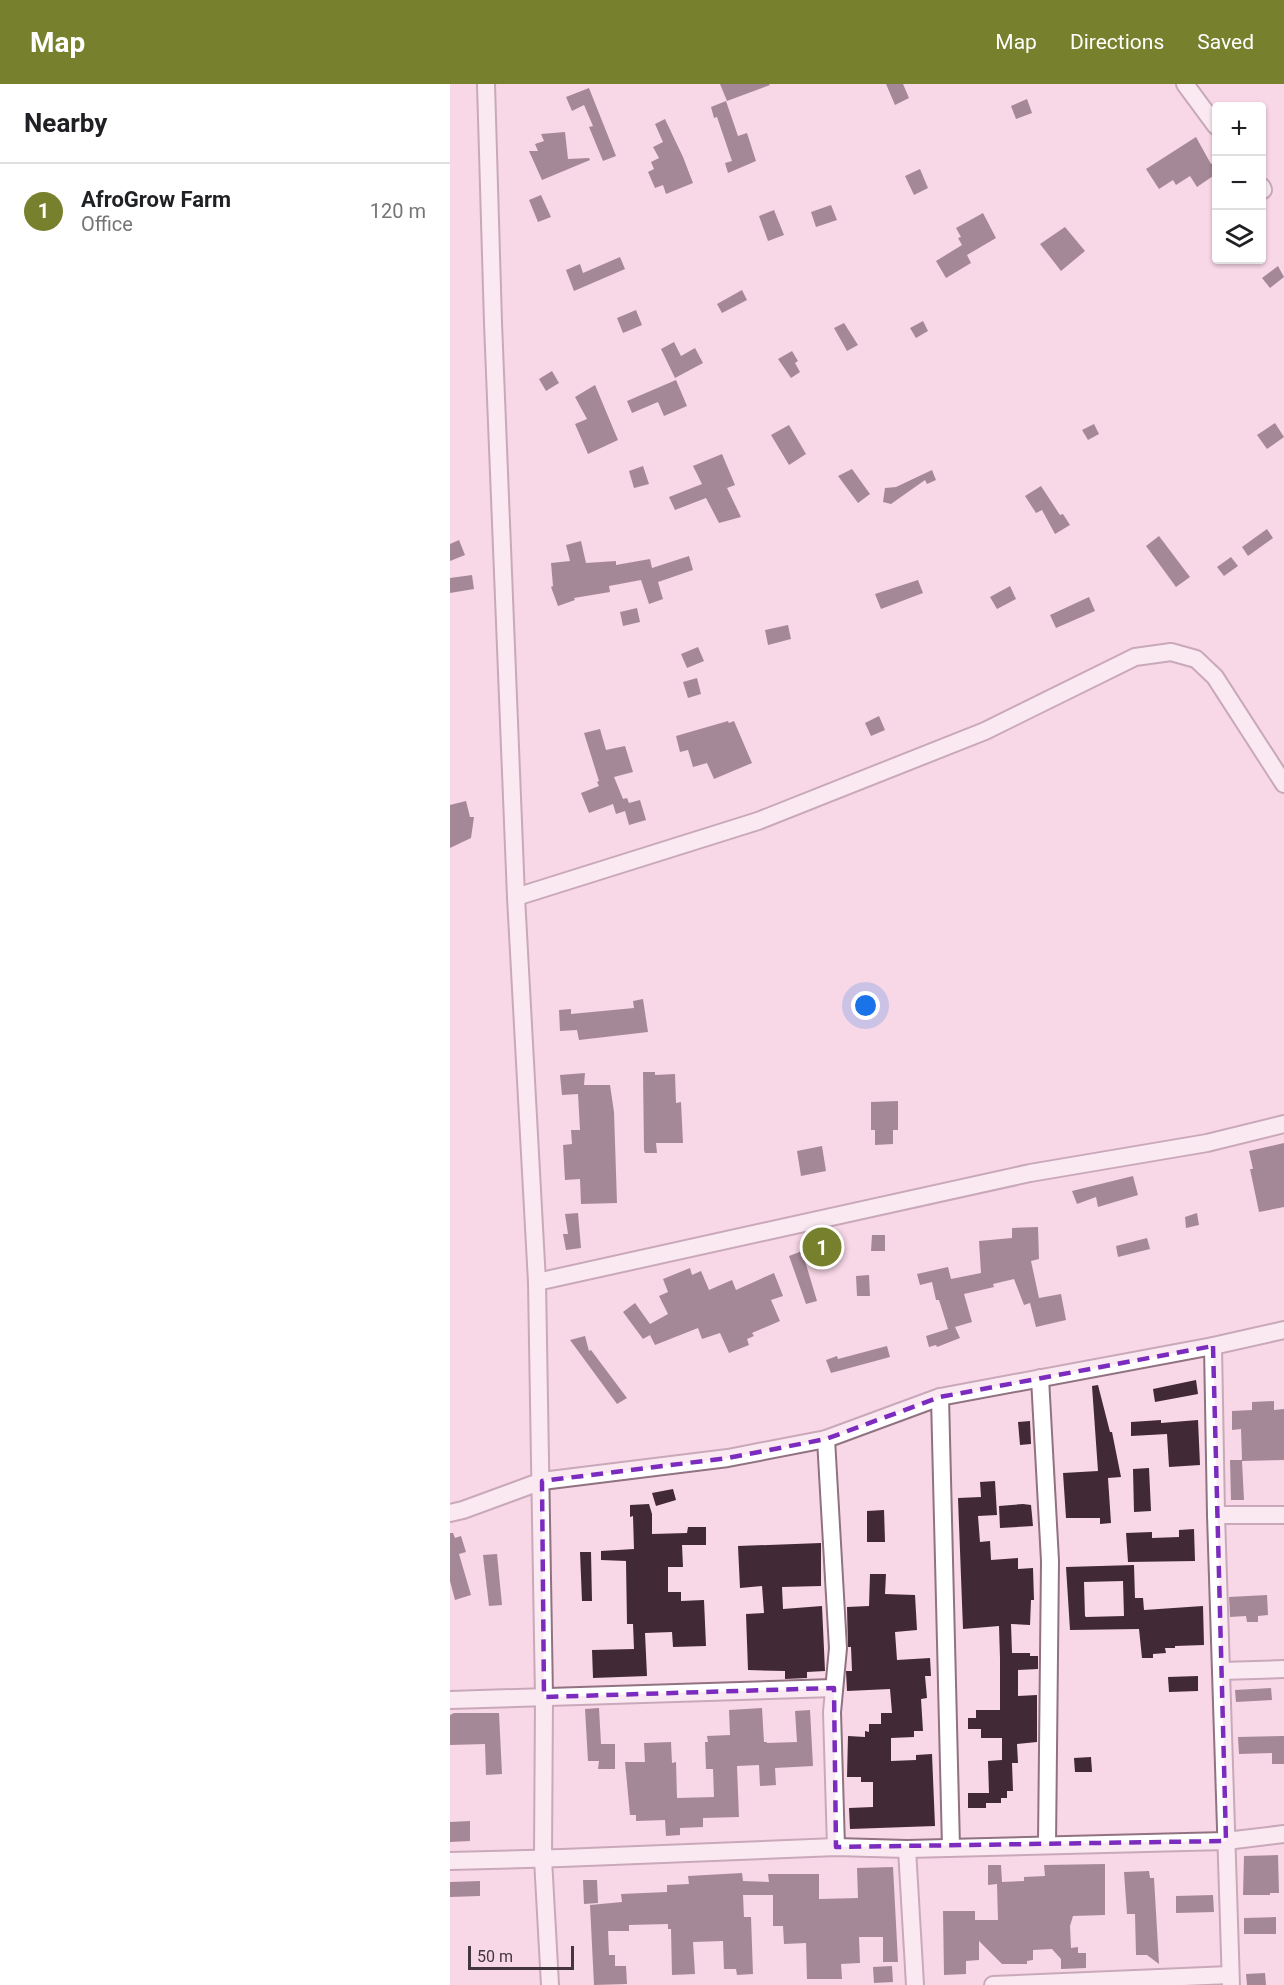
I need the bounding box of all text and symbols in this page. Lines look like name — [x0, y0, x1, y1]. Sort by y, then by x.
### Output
text: Map — [30, 26, 85, 59]
text: Map — [995, 30, 1037, 54]
text: Directions — [1070, 30, 1164, 54]
text: Saved — [1197, 30, 1254, 54]
map controls — [1212, 102, 1266, 264]
button: + — [1212, 102, 1266, 156]
text: Nearby — [24, 108, 107, 138]
button: − — [1212, 156, 1266, 210]
text: AfroGrow Farm — [81, 187, 231, 212]
text: 1 — [38, 199, 49, 223]
text: 120 m — [370, 199, 426, 223]
button: layers — [1212, 210, 1266, 264]
text: Office — [81, 212, 133, 236]
your location — [851, 991, 880, 1020]
pin: 1 — [802, 1224, 842, 1270]
scale bar — [468, 1943, 574, 1970]
text: 50 m — [477, 1947, 513, 1966]

